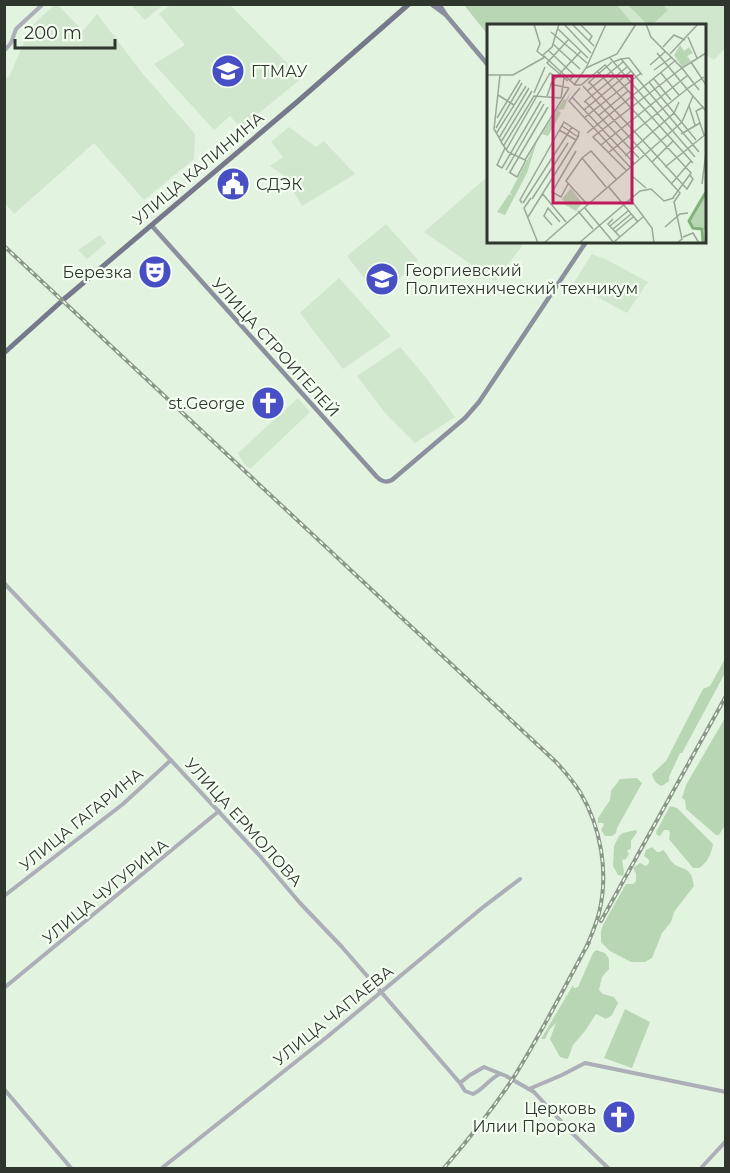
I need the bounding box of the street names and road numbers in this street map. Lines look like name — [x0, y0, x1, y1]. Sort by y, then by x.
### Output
street label: УЛИЦА КАЛИНИНА — [129, 108, 268, 229]
street label: УЛИЦА СТРОИТЕЛЕЙ — [208, 274, 343, 421]
street label: УЛИЦА ЕРМОЛОВА — [181, 754, 306, 890]
street label: УЛИЦА ГАГАРИНА — [16, 764, 147, 875]
street label: УЛИЦА ЧУГУРИНА — [39, 835, 172, 948]
street label: УЛИЦА ЧАПАЕВА — [270, 961, 397, 1069]

